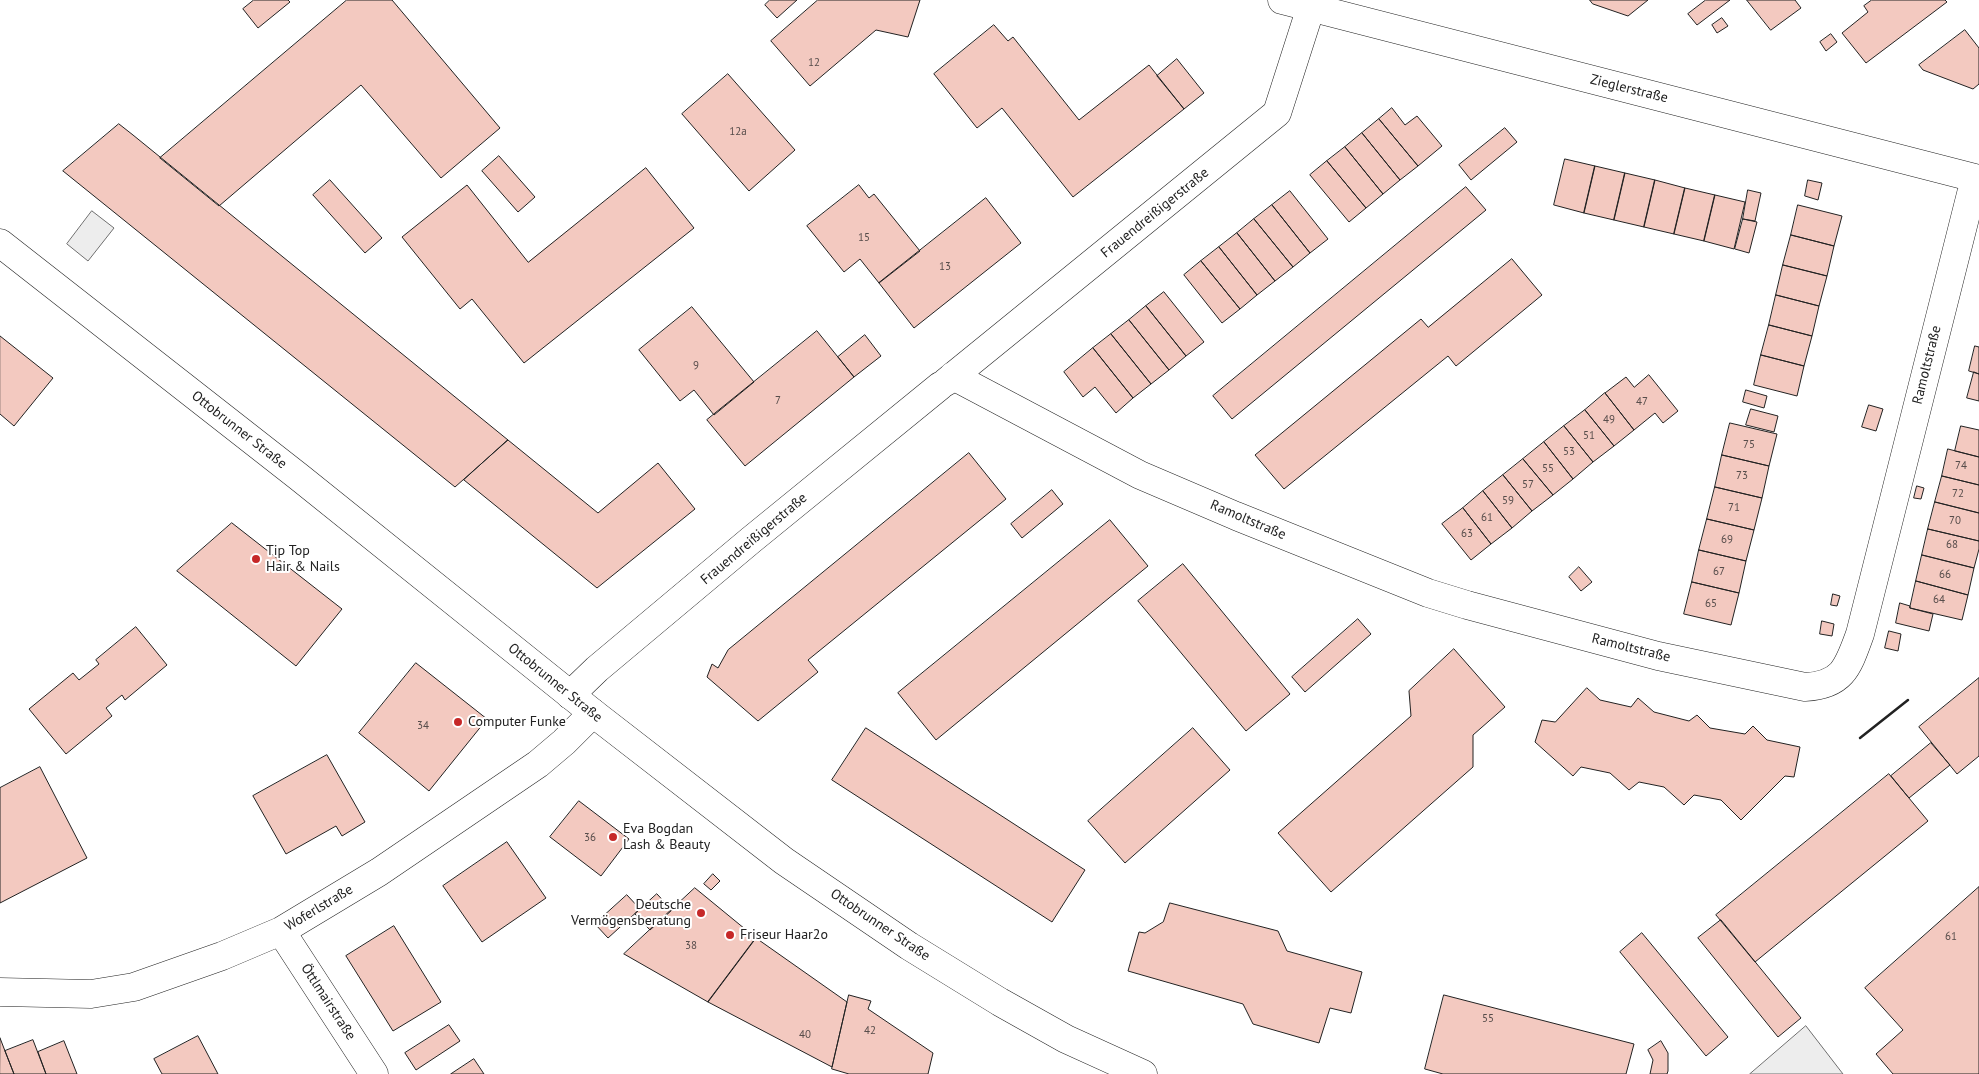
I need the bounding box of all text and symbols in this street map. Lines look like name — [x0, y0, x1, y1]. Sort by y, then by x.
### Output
house number: 12 — [808, 56, 820, 70]
street label: Zieglerstraße — [1588, 71, 1670, 107]
house number: 12a — [729, 125, 747, 139]
street label: Frauendreißigerstraße — [1098, 164, 1212, 262]
house number: 15 — [858, 231, 870, 245]
house number: 13 — [939, 260, 951, 274]
street label: Ramoltstraße — [1909, 324, 1945, 406]
house number: 9 — [693, 359, 699, 373]
street label: Ottobrunner Straße — [188, 388, 290, 472]
house number: 7 — [775, 394, 781, 408]
house number: 47 — [1636, 395, 1648, 409]
house number: 49 — [1603, 413, 1615, 427]
house number: 51 — [1583, 429, 1595, 443]
house number: 75 — [1743, 438, 1755, 452]
house number: 53 — [1563, 445, 1575, 459]
house number: 74 — [1955, 459, 1967, 473]
house number: 55 — [1542, 462, 1554, 476]
house number: 73 — [1736, 469, 1748, 483]
house number: 57 — [1522, 478, 1534, 492]
house number: 72 — [1952, 487, 1964, 501]
street label: Frauendreißigerstraße — [697, 490, 811, 588]
house number: 59 — [1502, 494, 1514, 508]
street label: Ramoltstraße — [1208, 497, 1288, 543]
house number: 71 — [1728, 501, 1740, 515]
house number: 61 — [1481, 511, 1493, 525]
house number: 70 — [1949, 514, 1961, 528]
house number: 63 — [1461, 527, 1473, 541]
house number: 69 — [1721, 533, 1733, 547]
house number: 68 — [1946, 538, 1958, 552]
place label: Tip Top Hair & Nails — [266, 543, 340, 576]
marker: Tip Top Hair & Nails — [250, 553, 262, 565]
house number: 67 — [1713, 565, 1725, 579]
house number: 66 — [1939, 568, 1951, 582]
house number: 64 — [1933, 593, 1945, 607]
house number: 65 — [1705, 597, 1717, 611]
street label: Ramoltstraße — [1590, 630, 1672, 666]
street label: Ottobrunner Straße — [504, 640, 606, 726]
place label: Computer Funke — [468, 714, 566, 730]
marker: Computer Funke — [452, 716, 464, 728]
house number: 34 — [417, 719, 429, 733]
place label: Eva Bogdan Lash & Beauty — [623, 821, 710, 854]
house number: 36 — [584, 831, 596, 845]
marker: Eva Bogdan Lash & Beauty — [607, 831, 619, 843]
street label: Woferlstraße — [282, 881, 356, 935]
street label: Ottobrunner Straße — [827, 885, 933, 965]
place label: Deutsche Vermögensberatung — [571, 897, 691, 930]
marker: Deutsche Vermögensberatung — [695, 907, 707, 919]
place label: Friseur Haar2o — [740, 927, 828, 943]
marker: Friseur Haar2o — [724, 929, 736, 941]
house number: 61 — [1945, 930, 1957, 944]
house number: 38 — [685, 939, 697, 953]
street label: Öttlmairstraße — [297, 961, 359, 1043]
house number: 55 — [1482, 1012, 1494, 1026]
house number: 42 — [864, 1024, 876, 1038]
house number: 40 — [799, 1028, 811, 1042]

